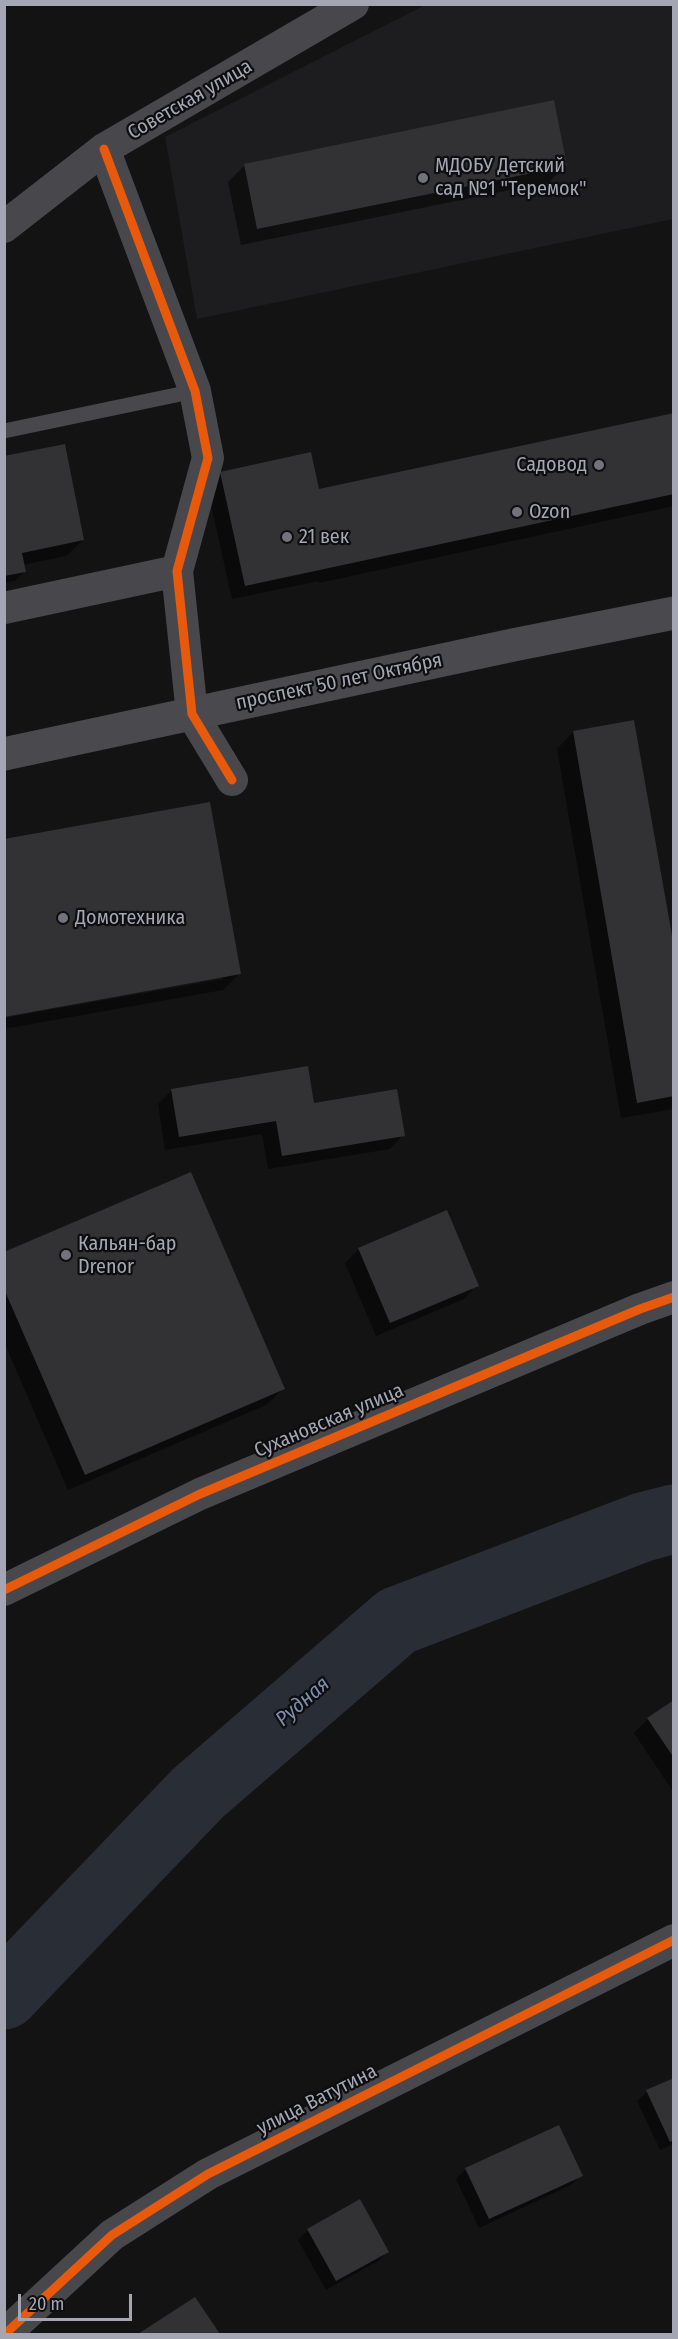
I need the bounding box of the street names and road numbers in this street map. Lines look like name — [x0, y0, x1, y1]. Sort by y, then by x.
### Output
street label: Советская улица — [124, 55, 256, 145]
street label: проспект 50 лет Октября — [234, 648, 444, 716]
street label: Сухановская улица — [251, 1379, 407, 1463]
street label: улица Ватутина — [253, 2059, 381, 2141]

